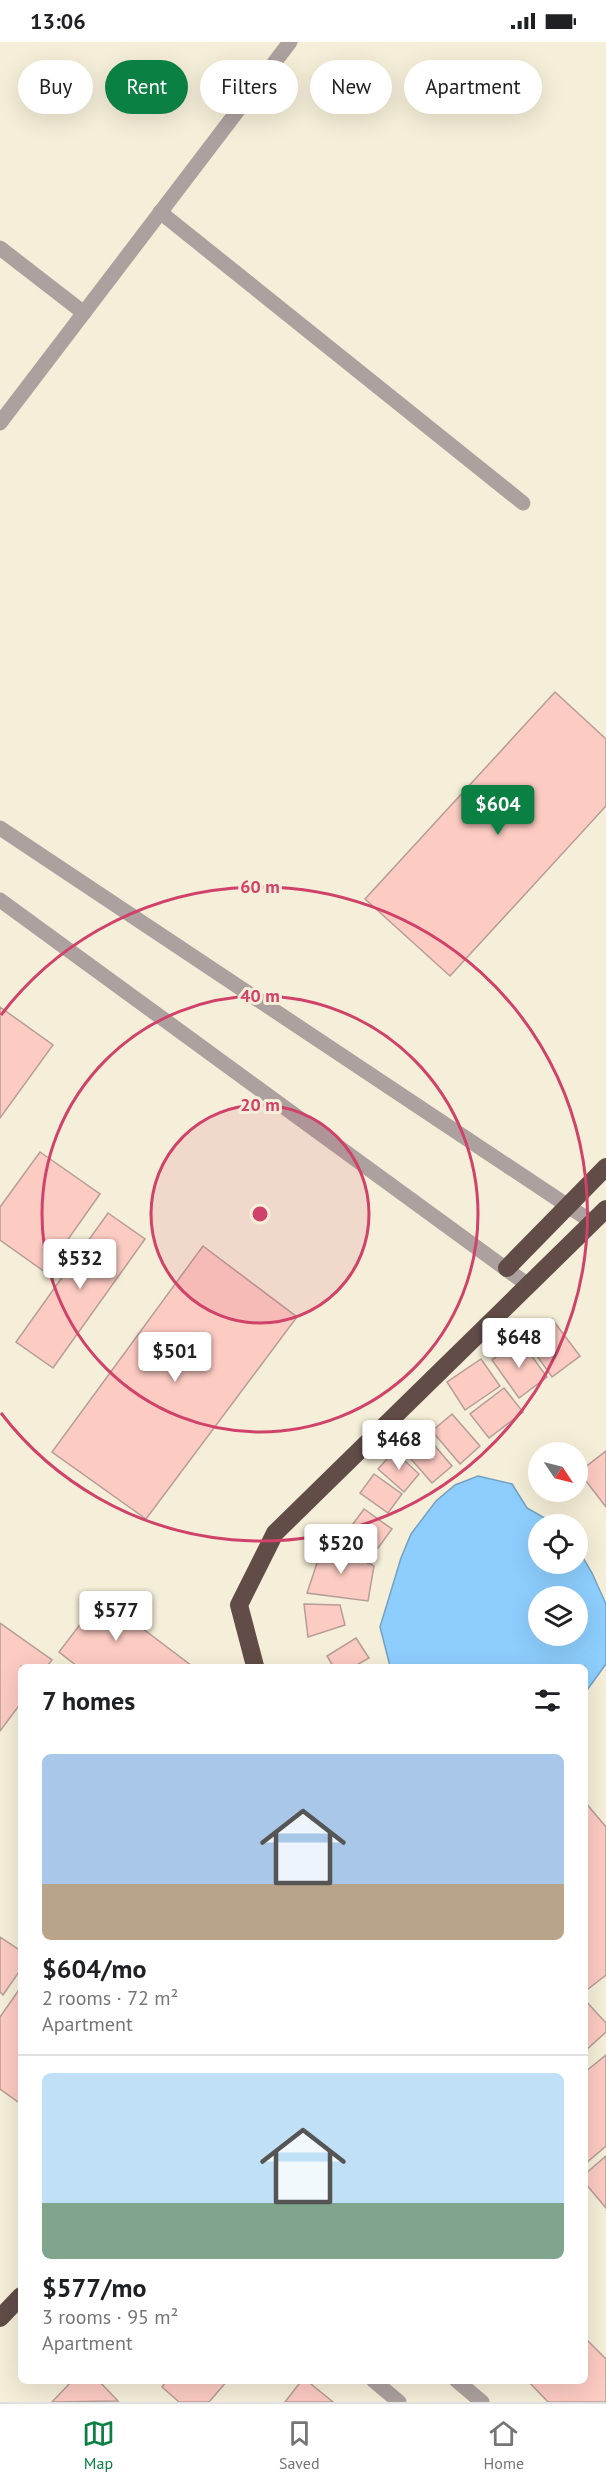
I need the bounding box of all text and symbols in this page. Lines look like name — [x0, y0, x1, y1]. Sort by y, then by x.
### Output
text: 13:06 — [30, 7, 86, 35]
chip: Buy — [18, 60, 93, 114]
chip: Rent — [105, 60, 188, 114]
chip: Filters — [200, 60, 298, 114]
chip: New — [310, 60, 392, 114]
chip: Apartment — [404, 60, 542, 114]
pin: $604 — [462, 785, 534, 836]
text: $604 — [475, 791, 521, 817]
text: 60 m — [240, 875, 280, 898]
text: 40 m — [240, 984, 280, 1007]
text: 20 m — [240, 1093, 280, 1116]
centre of rings — [250, 1204, 270, 1224]
pin: $532 — [44, 1239, 116, 1290]
text: $532 — [57, 1245, 103, 1271]
pin: $648 — [483, 1318, 555, 1369]
text: $648 — [496, 1324, 542, 1350]
pin: $501 — [139, 1332, 211, 1383]
text: $501 — [152, 1338, 198, 1364]
pin: $468 — [363, 1420, 435, 1471]
text: $468 — [376, 1426, 422, 1452]
north arrow — [528, 1442, 588, 1502]
map controls — [528, 1442, 588, 1646]
button: locate — [528, 1514, 588, 1574]
pin: $520 — [305, 1524, 377, 1575]
text: $520 — [318, 1530, 364, 1556]
button: layers — [528, 1586, 588, 1646]
pin: $577 — [80, 1591, 152, 1642]
text: $577 — [93, 1597, 139, 1623]
text: 7 homes — [42, 1684, 135, 1717]
icon: filters — [531, 1684, 564, 1717]
icon: home — [249, 1793, 357, 1901]
text: $604/mo — [42, 1952, 146, 1985]
text: 2 rooms · 72 m² — [42, 1985, 178, 2011]
text: Apartment — [42, 2011, 133, 2037]
icon: home — [249, 2112, 357, 2220]
text: $577/mo — [42, 2271, 146, 2304]
text: 3 rooms · 95 m² — [42, 2304, 178, 2330]
text: Apartment — [42, 2330, 133, 2356]
tab: Map — [82, 2417, 115, 2473]
tab: Saved — [279, 2417, 320, 2473]
tab: Home — [484, 2417, 524, 2473]

